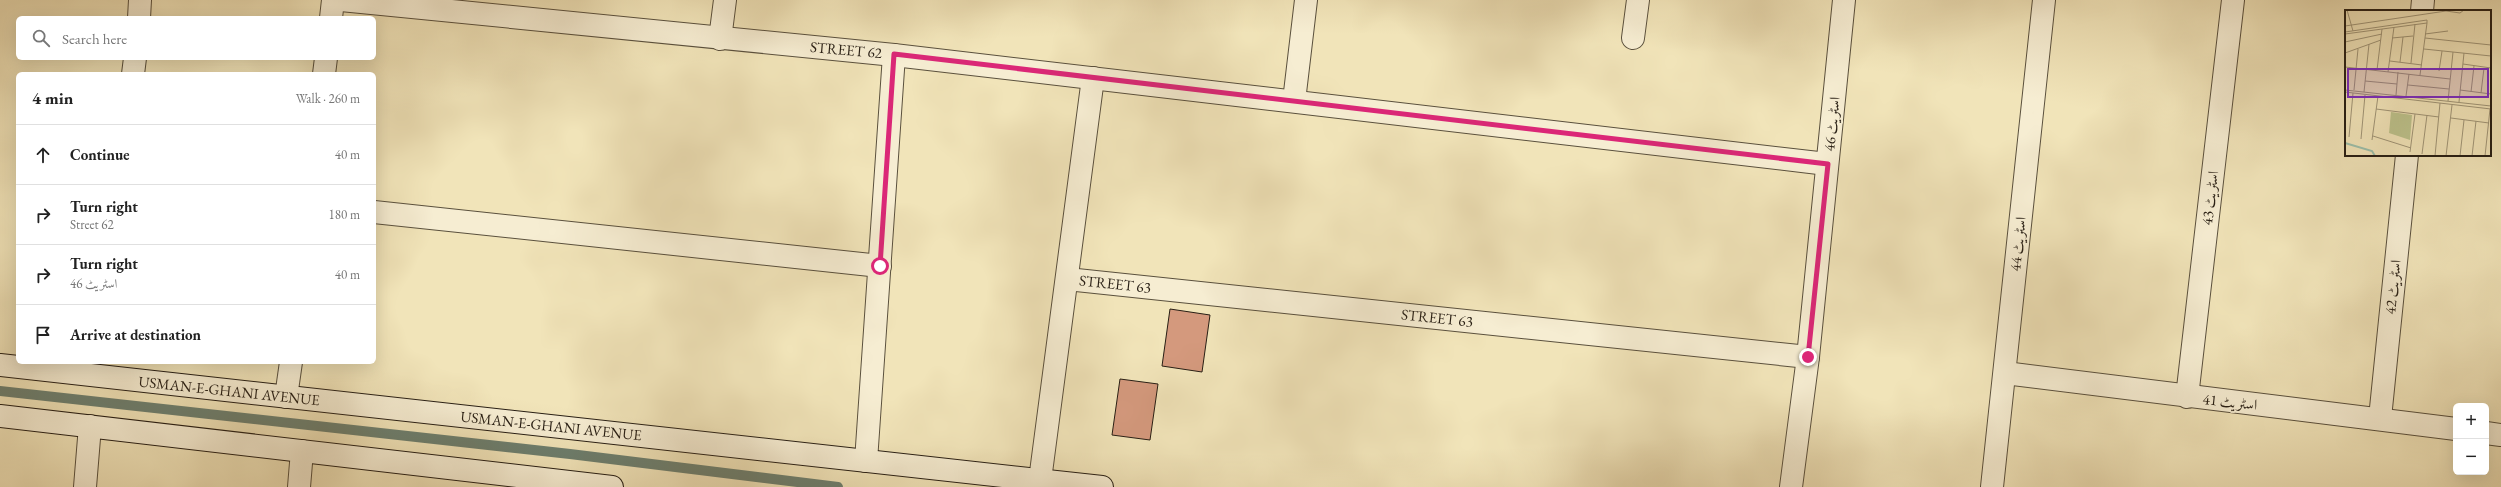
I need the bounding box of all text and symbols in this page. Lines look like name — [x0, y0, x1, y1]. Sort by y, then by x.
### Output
inset map — [2345, 10, 2491, 156]
search box — [16, 16, 376, 60]
icon: search — [30, 27, 52, 49]
text: Search here — [62, 29, 127, 48]
street label: STREET 62 — [809, 37, 884, 62]
text: 4 min — [32, 87, 73, 109]
text: Walk · 260 m — [296, 90, 360, 107]
street label: اسٹریٹ 46 — [1819, 96, 1845, 152]
icon: ahead — [32, 144, 54, 166]
text: Continue — [70, 145, 130, 164]
text: 40 m — [335, 146, 360, 163]
street label: اسٹریٹ 43 — [2197, 170, 2223, 226]
text: Turn right — [70, 197, 138, 216]
icon: right — [32, 204, 54, 226]
text: 180 m — [329, 206, 360, 223]
text: Street 62 — [70, 216, 114, 233]
street label: اسٹریٹ 44 — [2005, 216, 2031, 272]
text: Turn right — [70, 254, 138, 273]
route start — [871, 257, 889, 275]
street label: اسٹریٹ 42 — [2380, 259, 2406, 315]
icon: right — [32, 264, 54, 286]
text: 40 m — [335, 266, 360, 283]
street label: STREET 63 — [1078, 270, 1152, 297]
text: اسٹریٹ 46 — [70, 275, 117, 292]
street label: STREET 63 — [1400, 304, 1474, 331]
icon: arrive — [32, 324, 54, 346]
text: Arrive at destination — [70, 325, 201, 344]
route end — [1799, 348, 1817, 366]
street label: USMAN-E-GHANI AVENUE — [137, 372, 321, 410]
street label: اسٹریٹ 41 — [2202, 389, 2258, 415]
map controls — [2453, 403, 2489, 475]
button: + — [2453, 403, 2489, 439]
street label: USMAN-E-GHANI AVENUE — [459, 407, 643, 445]
button: − — [2453, 439, 2489, 475]

